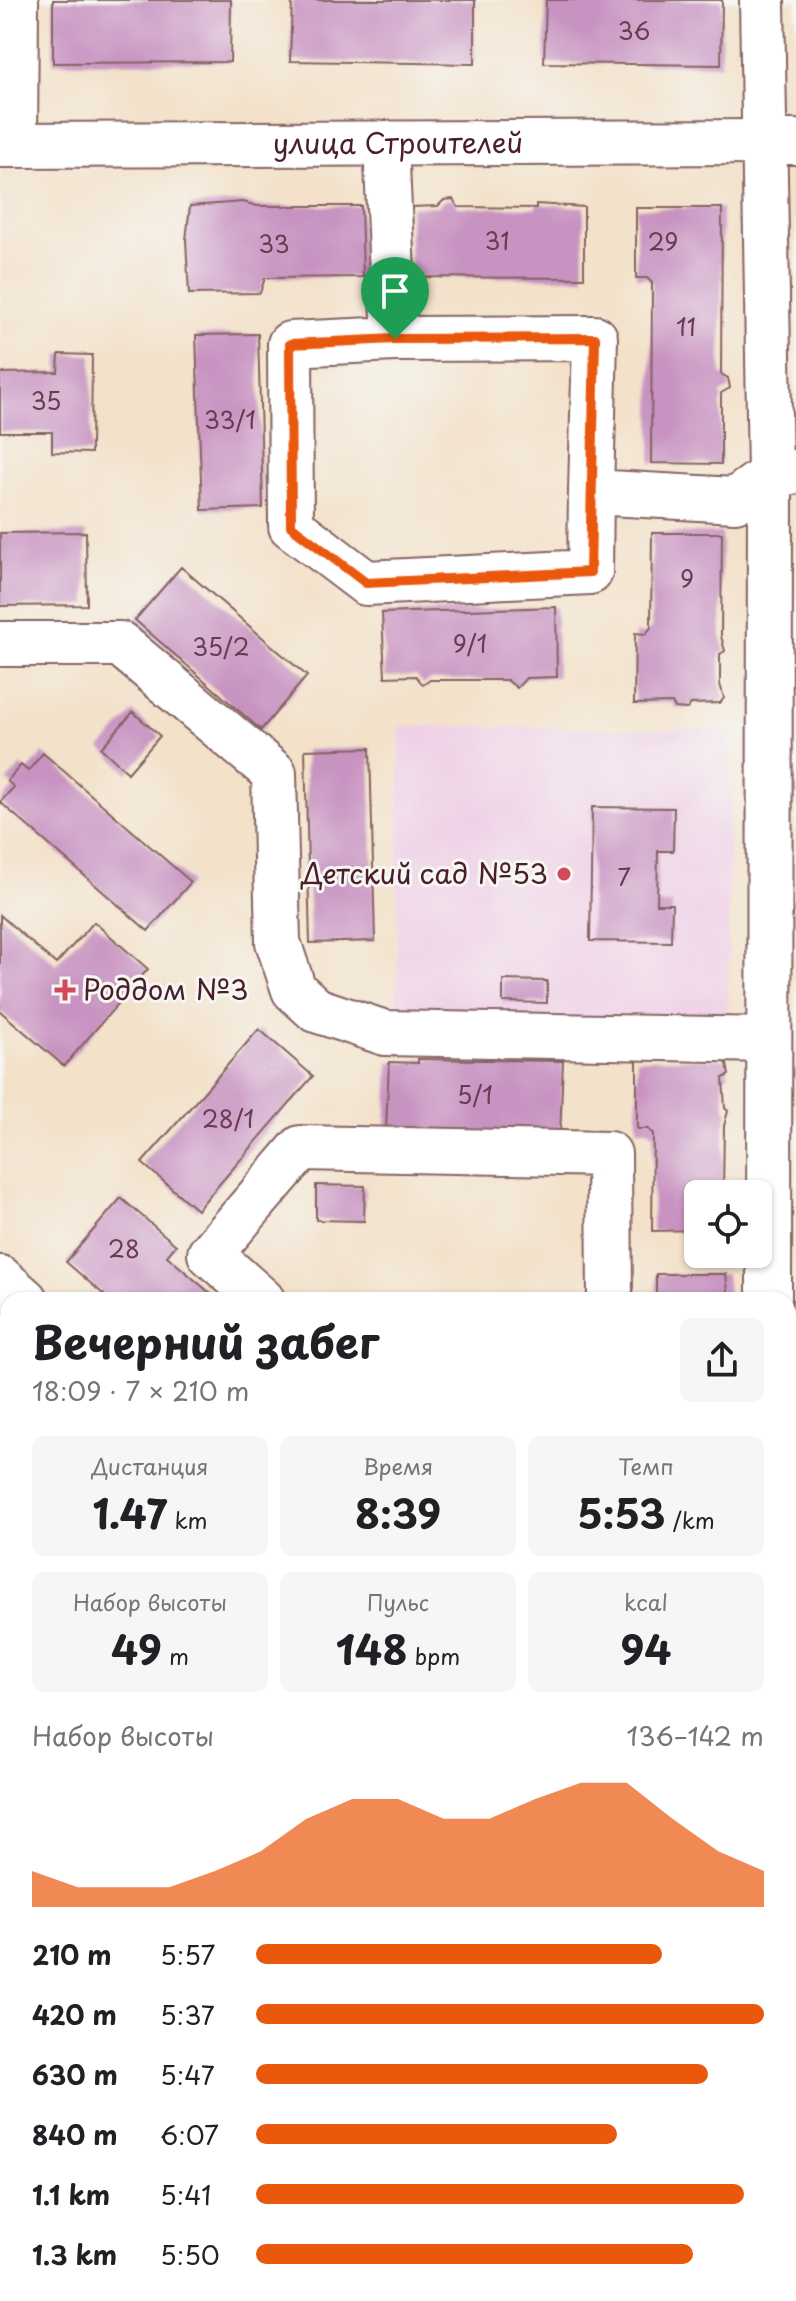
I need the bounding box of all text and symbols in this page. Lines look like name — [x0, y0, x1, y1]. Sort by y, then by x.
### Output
house number: 36 — [618, 12, 650, 48]
street label: улица Строителей — [273, 120, 523, 164]
house number: 31 — [484, 222, 510, 258]
house number: 29 — [648, 223, 678, 259]
house number: 33 — [258, 225, 290, 261]
pin — [361, 257, 429, 339]
icon: arrive — [373, 269, 417, 313]
house number: 11 — [676, 308, 696, 344]
house number: 35 — [31, 382, 61, 418]
house number: 33/1 — [204, 401, 256, 437]
house number: 9 — [680, 560, 694, 596]
house number: 9/1 — [453, 625, 487, 661]
house number: 35/2 — [192, 628, 250, 664]
place label: Детский сад №53 — [300, 851, 548, 894]
house number: 7 — [617, 858, 631, 894]
marker: Детский сад №53 — [555, 865, 573, 883]
place label: Роддом №3 — [83, 967, 248, 1010]
marker: Роддом №3 — [54, 979, 76, 1001]
house number: 5/1 — [457, 1076, 493, 1112]
house number: 28/1 — [202, 1100, 254, 1136]
map controls — [684, 1180, 772, 1268]
button: locate — [684, 1180, 772, 1268]
house number: 28 — [108, 1230, 140, 1266]
text: Вечерний забег — [32, 1308, 379, 1374]
button: share — [680, 1318, 764, 1402]
text: 18:09 · 7 × 210 m — [32, 1371, 249, 1410]
text: Дистанция — [92, 1449, 208, 1482]
text: Время — [363, 1449, 433, 1482]
text: Темп — [618, 1449, 674, 1482]
text: 1.47 — [93, 1482, 167, 1543]
text: 8:39 — [355, 1482, 441, 1543]
text: 5:53 — [577, 1482, 666, 1543]
text: km — [167, 1503, 207, 1536]
text: /km — [666, 1503, 715, 1536]
text: Набор высоты — [73, 1585, 227, 1618]
text: Пульс — [367, 1585, 429, 1618]
text: kcal — [624, 1585, 668, 1618]
text: 49 — [111, 1618, 162, 1679]
text: 148 — [336, 1618, 408, 1679]
text: 94 — [620, 1618, 672, 1679]
text: m — [162, 1639, 189, 1672]
text: bpm — [408, 1639, 460, 1672]
text: Набор высоты — [32, 1716, 214, 1755]
text: 136–142 m — [627, 1716, 764, 1755]
text: 210 m — [32, 1935, 111, 1974]
text: 5:57 — [160, 1935, 215, 1974]
text: 420 m — [32, 1995, 117, 2034]
text: 5:37 — [160, 1995, 215, 2034]
text: 630 m — [32, 2055, 118, 2094]
text: 5:47 — [160, 2055, 215, 2094]
text: 840 m — [32, 2115, 117, 2154]
text: 6:07 — [160, 2115, 219, 2154]
text: 1.1 km — [32, 2175, 110, 2214]
text: 5:41 — [160, 2175, 211, 2214]
text: 1.3 km — [32, 2235, 117, 2274]
text: 5:50 — [160, 2235, 220, 2274]

